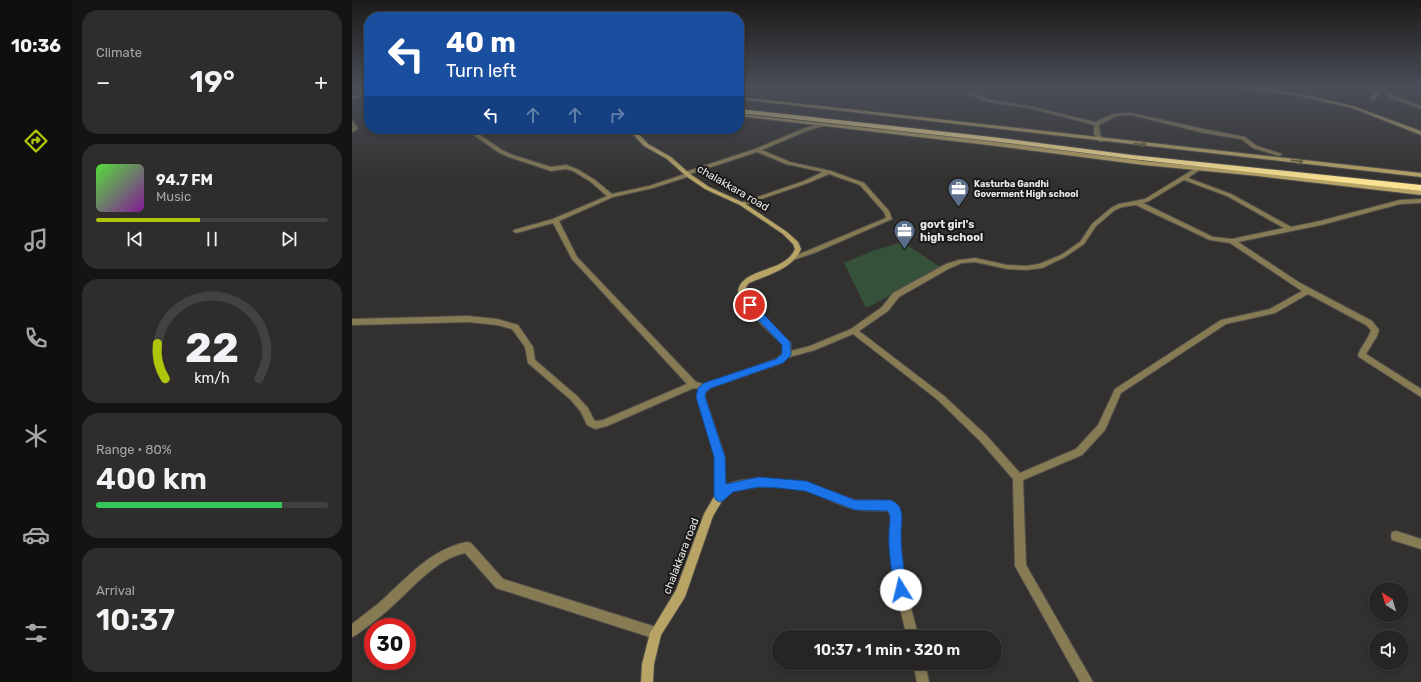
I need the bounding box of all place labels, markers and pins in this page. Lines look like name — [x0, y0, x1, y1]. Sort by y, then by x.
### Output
office icon: Kasturba Gandhi Goverment High school — [946, 176, 972, 209]
place label: Kasturba Gandhi Goverment High school — [974, 179, 1079, 200]
office icon: govt girl's high school — [892, 217, 918, 250]
place label: govt girl's high school — [920, 218, 983, 244]
pin — [733, 288, 767, 322]

